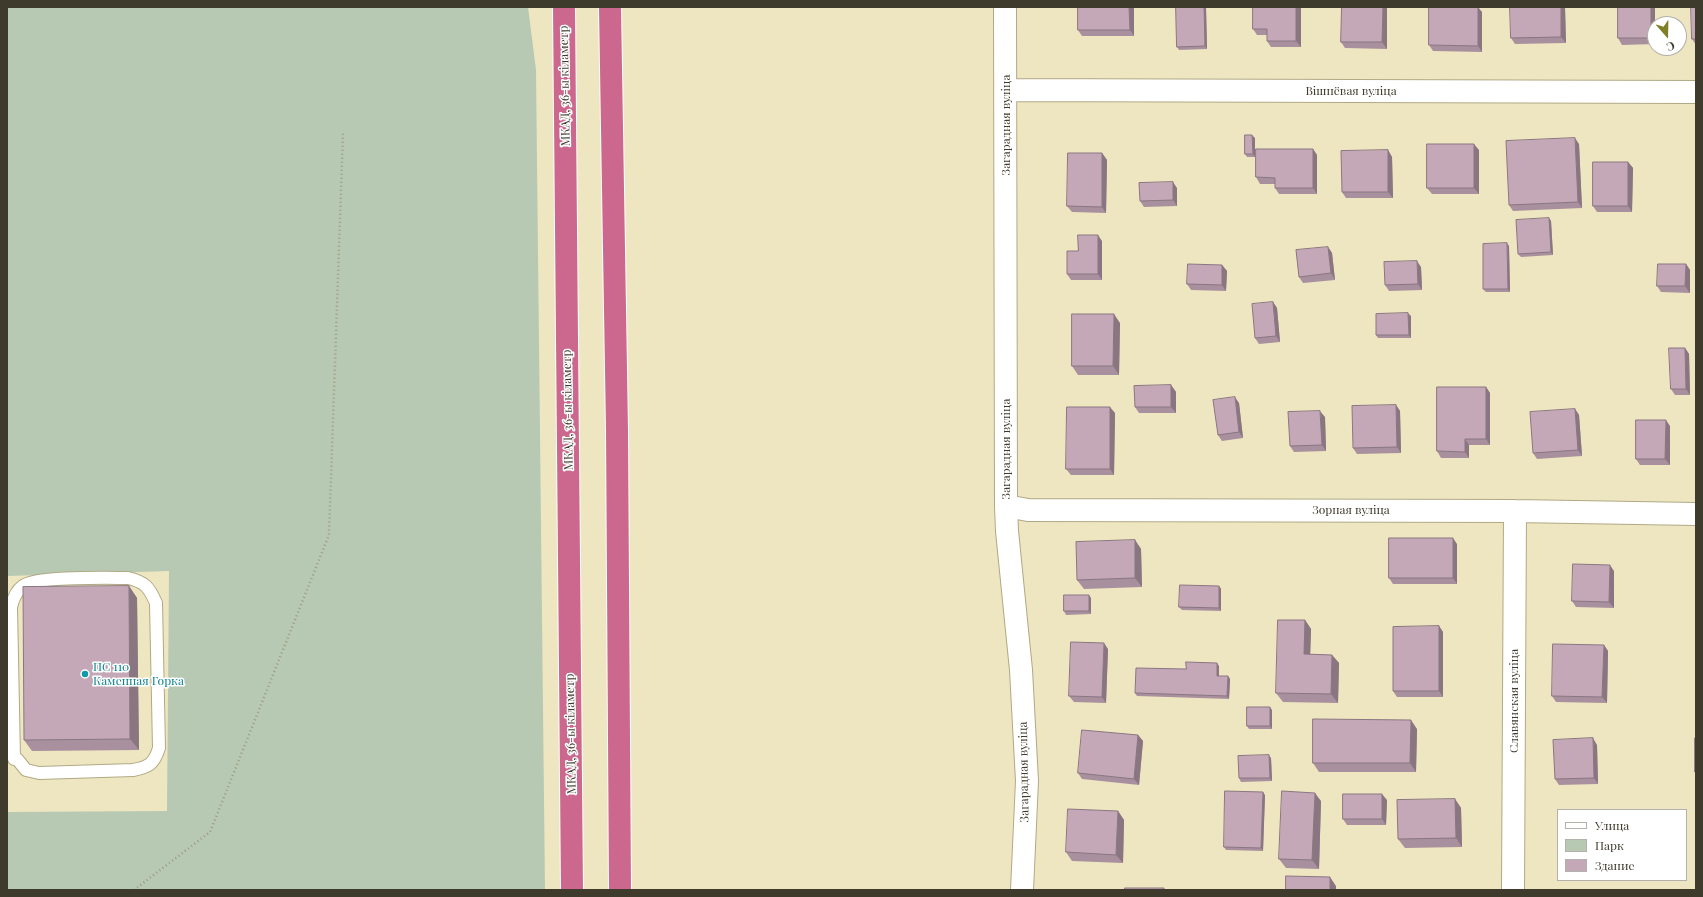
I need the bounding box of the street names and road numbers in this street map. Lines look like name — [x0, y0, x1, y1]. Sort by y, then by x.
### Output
street label: МКАД, 36-ы кіламетр — [557, 25, 573, 147]
street label: Загарадная вуліца — [999, 75, 1013, 175]
street label: Вішнёвая вуліца — [1305, 84, 1397, 98]
street label: МКАД, 36-ы кіламетр — [560, 349, 576, 471]
street label: Загарадная вуліца — [999, 399, 1013, 499]
street label: Зорная вуліца — [1312, 503, 1390, 517]
street label: Славянская вуліца — [1507, 649, 1521, 753]
street label: МКАД, 36-ы кіламетр — [563, 673, 579, 795]
street label: Загарадная вуліца — [1016, 721, 1032, 823]

